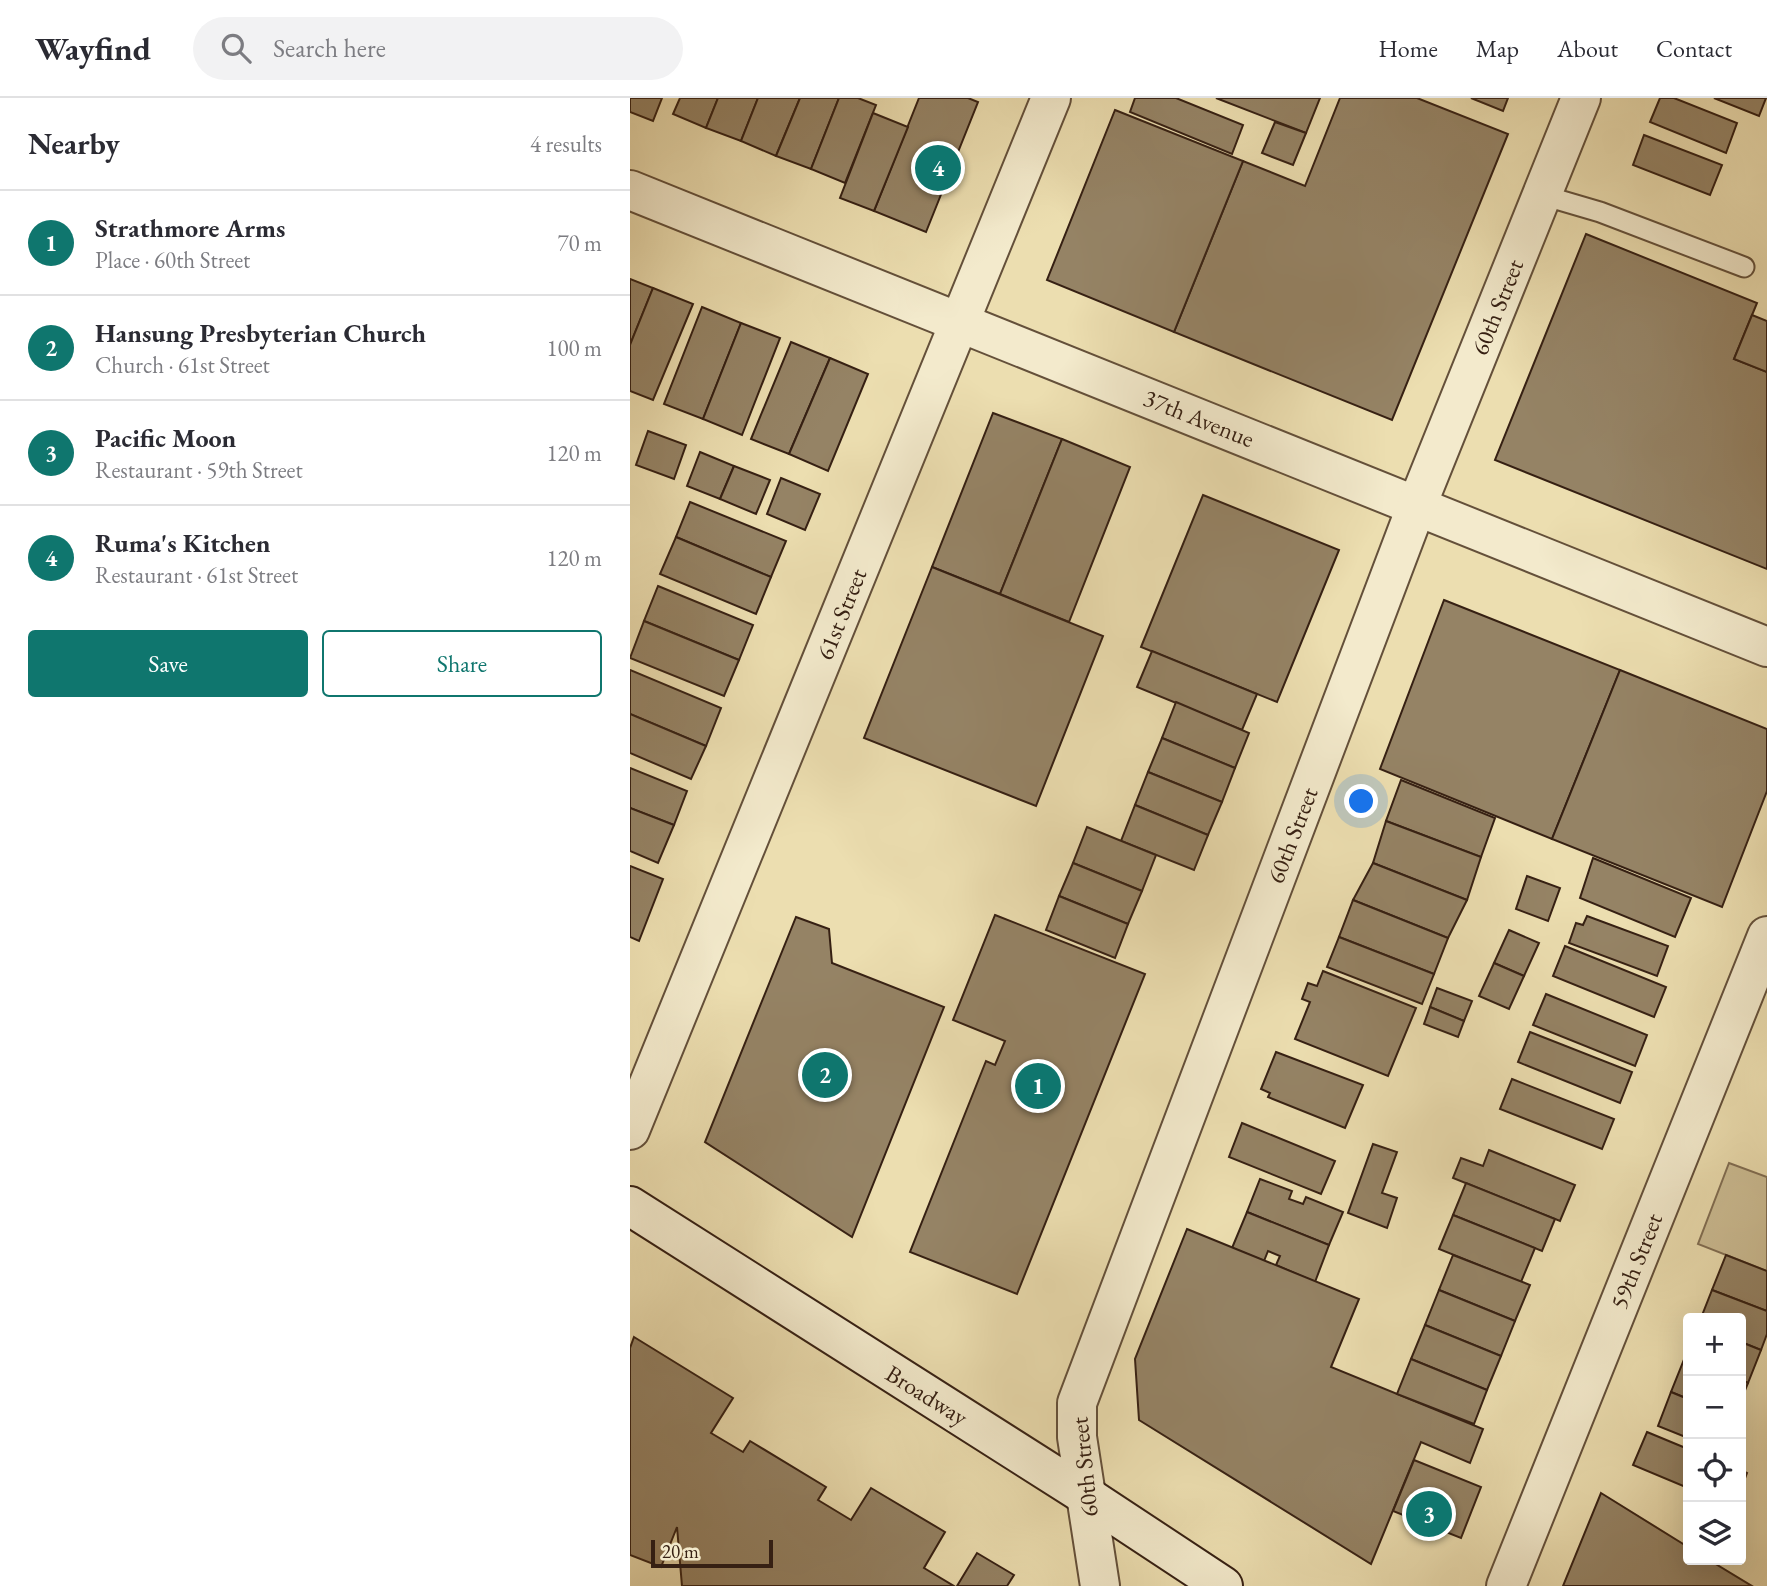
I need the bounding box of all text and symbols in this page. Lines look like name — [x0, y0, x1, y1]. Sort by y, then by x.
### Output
search box — [193, 17, 683, 80]
text: Wayfind — [35, 27, 151, 70]
icon: search — [217, 29, 255, 67]
text: Search here — [273, 31, 386, 65]
text: Home — [1378, 33, 1438, 64]
text: Map — [1476, 33, 1519, 64]
text: About — [1557, 33, 1618, 64]
text: Contact — [1656, 33, 1732, 64]
text: Nearby — [28, 124, 120, 163]
text: 4 results — [530, 129, 602, 159]
pin: 4 — [915, 142, 961, 194]
text: Strathmore Arms — [95, 211, 285, 245]
text: 1 — [45, 228, 57, 258]
text: 70 m — [557, 228, 602, 258]
text: Place · 60th Street — [95, 245, 250, 275]
street label: 60th Street — [1464, 254, 1530, 359]
text: Hansung Presbyterian Church — [95, 316, 426, 350]
text: 2 — [45, 333, 57, 363]
text: 100 m — [546, 333, 602, 363]
text: Church · 61st Street — [95, 350, 270, 380]
street label: 37th Avenue — [1139, 382, 1259, 454]
text: Pacific Moon — [95, 421, 236, 455]
text: 3 — [45, 438, 57, 468]
text: 120 m — [546, 438, 602, 468]
text: Restaurant · 59th Street — [95, 455, 303, 485]
text: Ruma's Kitchen — [95, 526, 271, 560]
text: 4 — [45, 543, 57, 573]
text: 120 m — [546, 543, 602, 573]
text: Restaurant · 61st Street — [95, 560, 298, 590]
street label: 61st Street — [809, 563, 873, 664]
button: Save — [28, 630, 308, 697]
button: Share — [322, 630, 602, 697]
street label: 60th Street — [1260, 782, 1325, 887]
your location — [1344, 784, 1378, 818]
pin: 2 — [802, 1049, 848, 1101]
pin: 1 — [1015, 1060, 1061, 1112]
street label: 59th Street — [1603, 1208, 1669, 1313]
map controls — [1683, 1313, 1746, 1565]
button: + — [1683, 1313, 1746, 1376]
street label: Broadway — [880, 1358, 974, 1433]
button: − — [1683, 1376, 1746, 1439]
street label: 60th Street — [1063, 1415, 1105, 1519]
button: locate — [1683, 1439, 1746, 1502]
pin: 3 — [1406, 1488, 1452, 1540]
button: layers — [1683, 1502, 1746, 1565]
scale bar — [651, 1537, 774, 1569]
text: 20 m — [662, 1539, 699, 1564]

